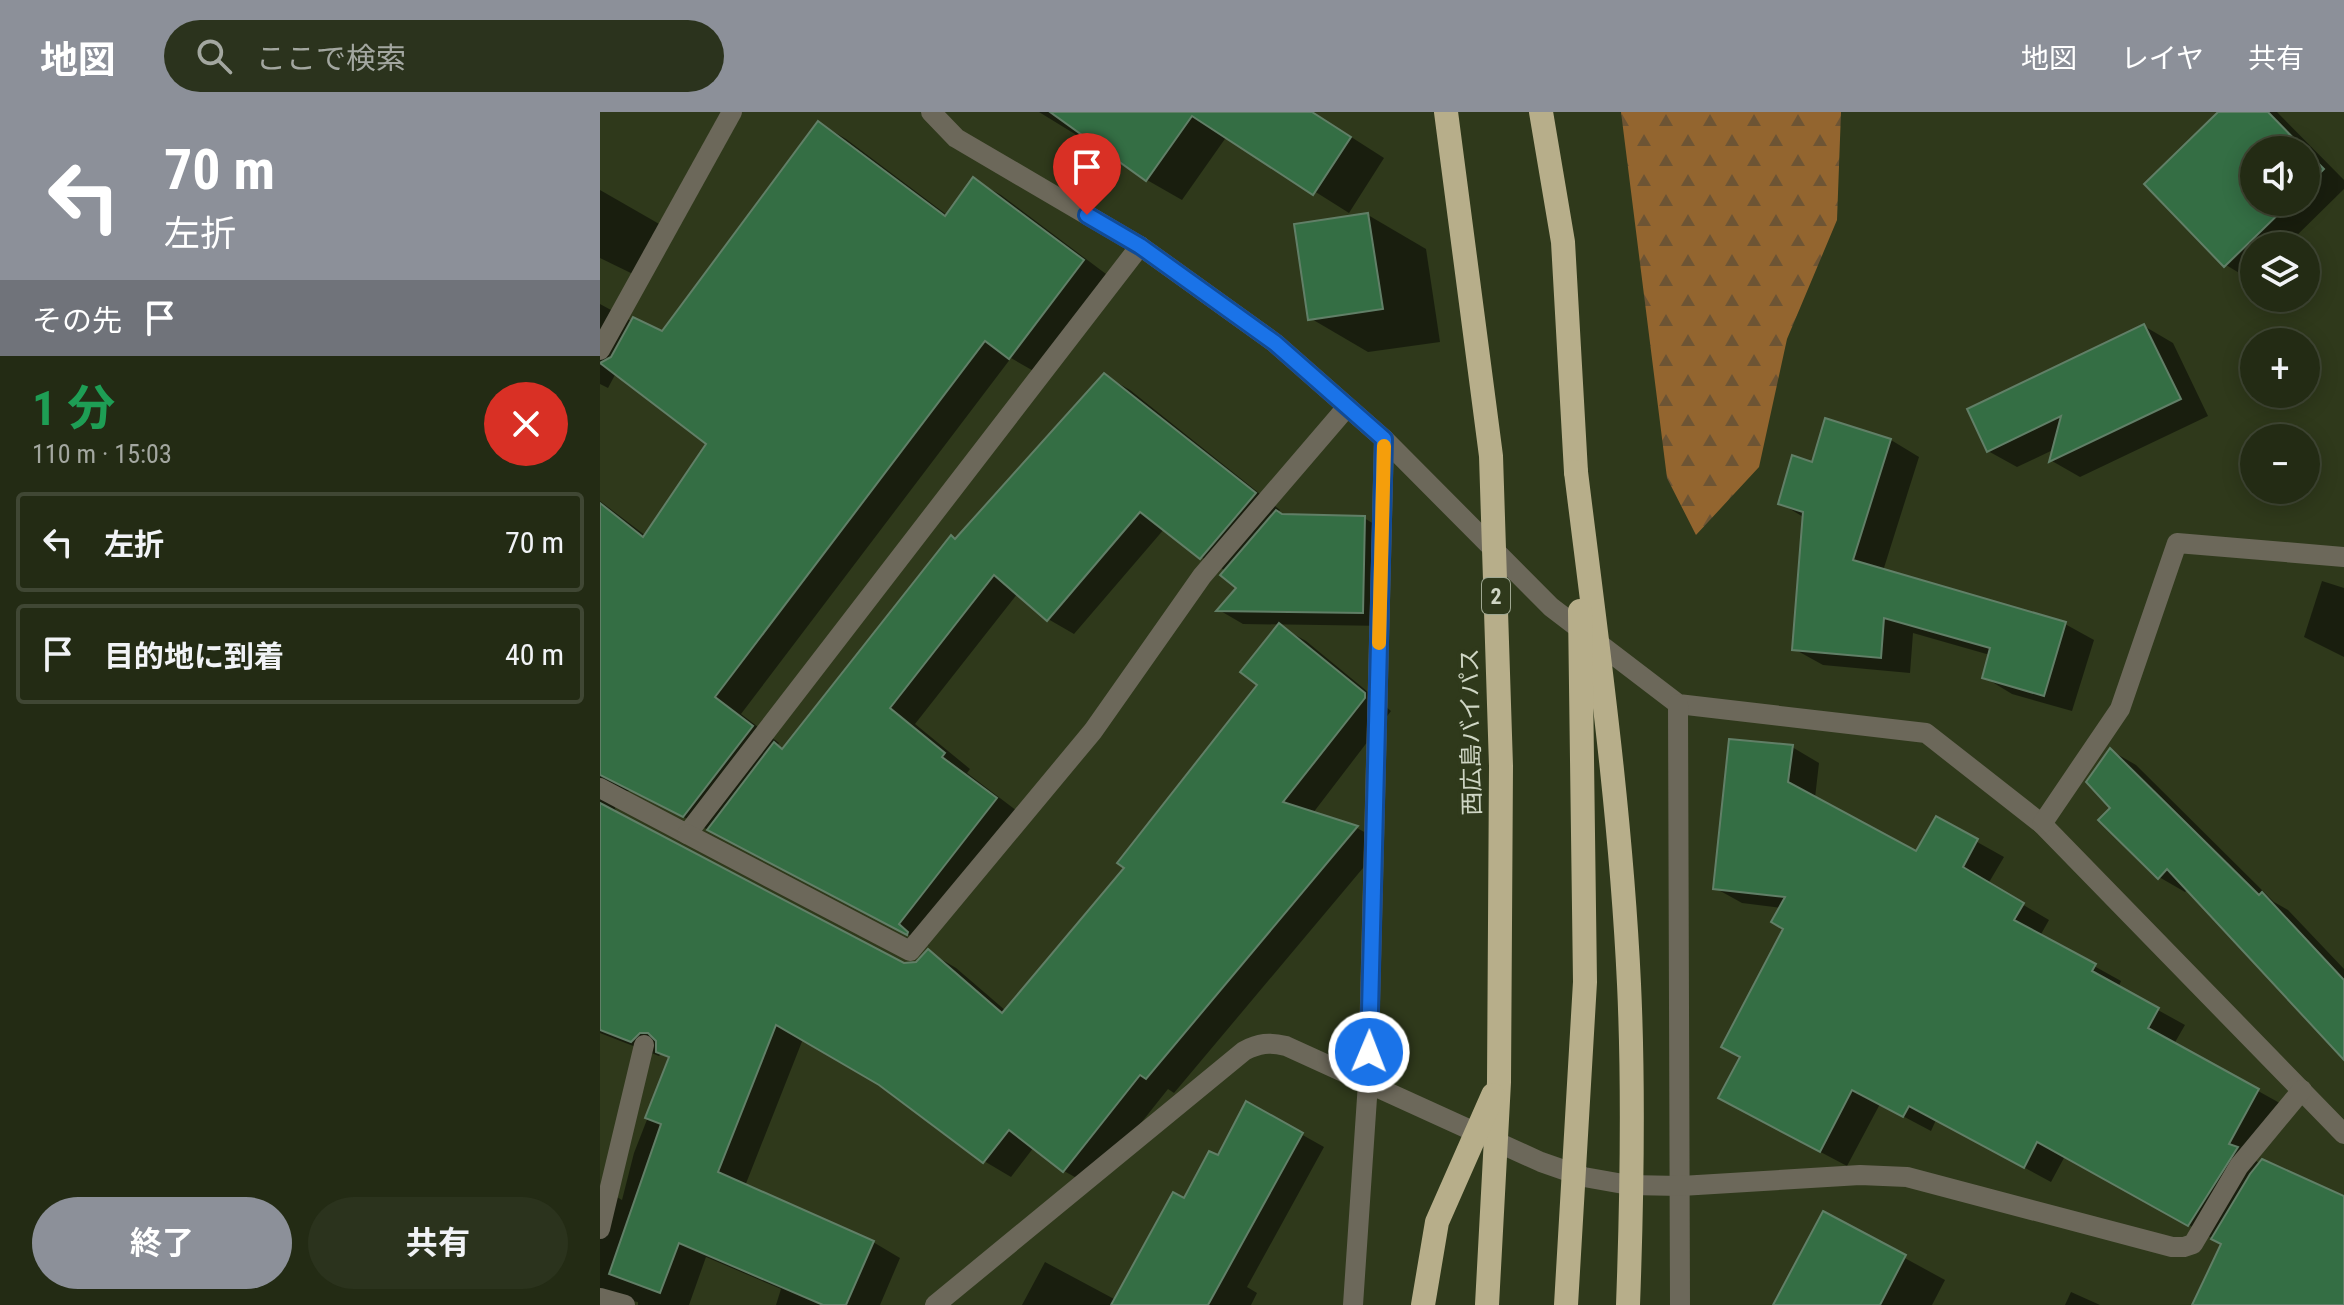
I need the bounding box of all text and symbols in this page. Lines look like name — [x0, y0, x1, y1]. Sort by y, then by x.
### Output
search box — [164, 20, 724, 92]
icon: search — [192, 34, 236, 78]
text: 地図 — [40, 38, 116, 82]
text: ここで検索 — [256, 41, 406, 76]
text: 地図 — [2021, 42, 2077, 75]
text: レイヤ — [2121, 42, 2204, 75]
text: 共有 — [2248, 42, 2304, 75]
pin — [1053, 133, 1121, 215]
map controls — [2240, 136, 2320, 504]
button: sound — [2240, 136, 2320, 216]
text: 70 m — [164, 137, 275, 203]
icon: left — [32, 144, 136, 248]
icon: arrive — [1065, 145, 1109, 189]
text: 左折 — [164, 213, 236, 255]
button: layers — [2240, 232, 2320, 312]
icon: arrive — [138, 296, 182, 340]
text: その先 — [32, 303, 122, 338]
button: + — [2240, 328, 2320, 408]
text: 1 分 — [32, 380, 115, 437]
button: close — [484, 382, 568, 466]
button: − — [2240, 424, 2320, 504]
text: 110 m · 15:03 — [32, 439, 172, 469]
icon: left — [36, 520, 80, 564]
text: 70 m — [505, 525, 564, 560]
text: 左折 — [104, 527, 164, 562]
road number: 2 — [1482, 578, 1510, 614]
icon: arrive — [36, 632, 80, 676]
text: 40 m — [505, 637, 564, 672]
text: 目的地に到着 — [104, 639, 284, 674]
street label: 西広島バイパス — [1456, 648, 1486, 816]
position arrow — [1327, 1010, 1411, 1094]
button: 終了 — [32, 1197, 292, 1289]
button: 共有 — [308, 1197, 568, 1289]

